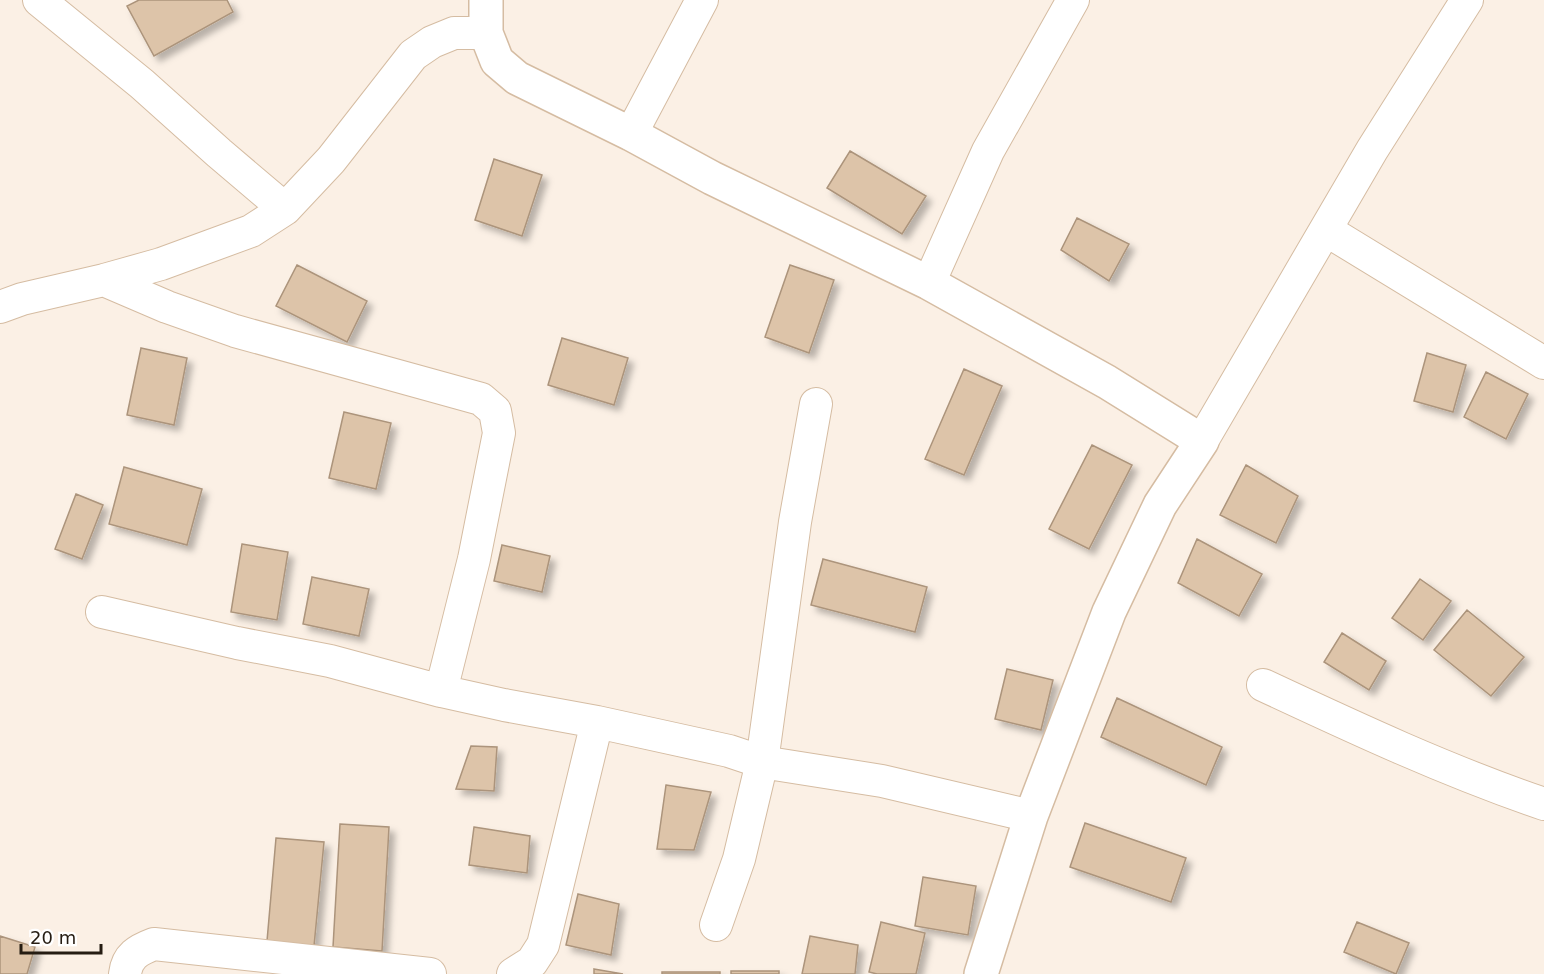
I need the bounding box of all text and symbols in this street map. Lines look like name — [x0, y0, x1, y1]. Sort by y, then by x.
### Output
scale bar — [21, 917, 100, 955]
text: 20 m — [30, 927, 76, 948]

